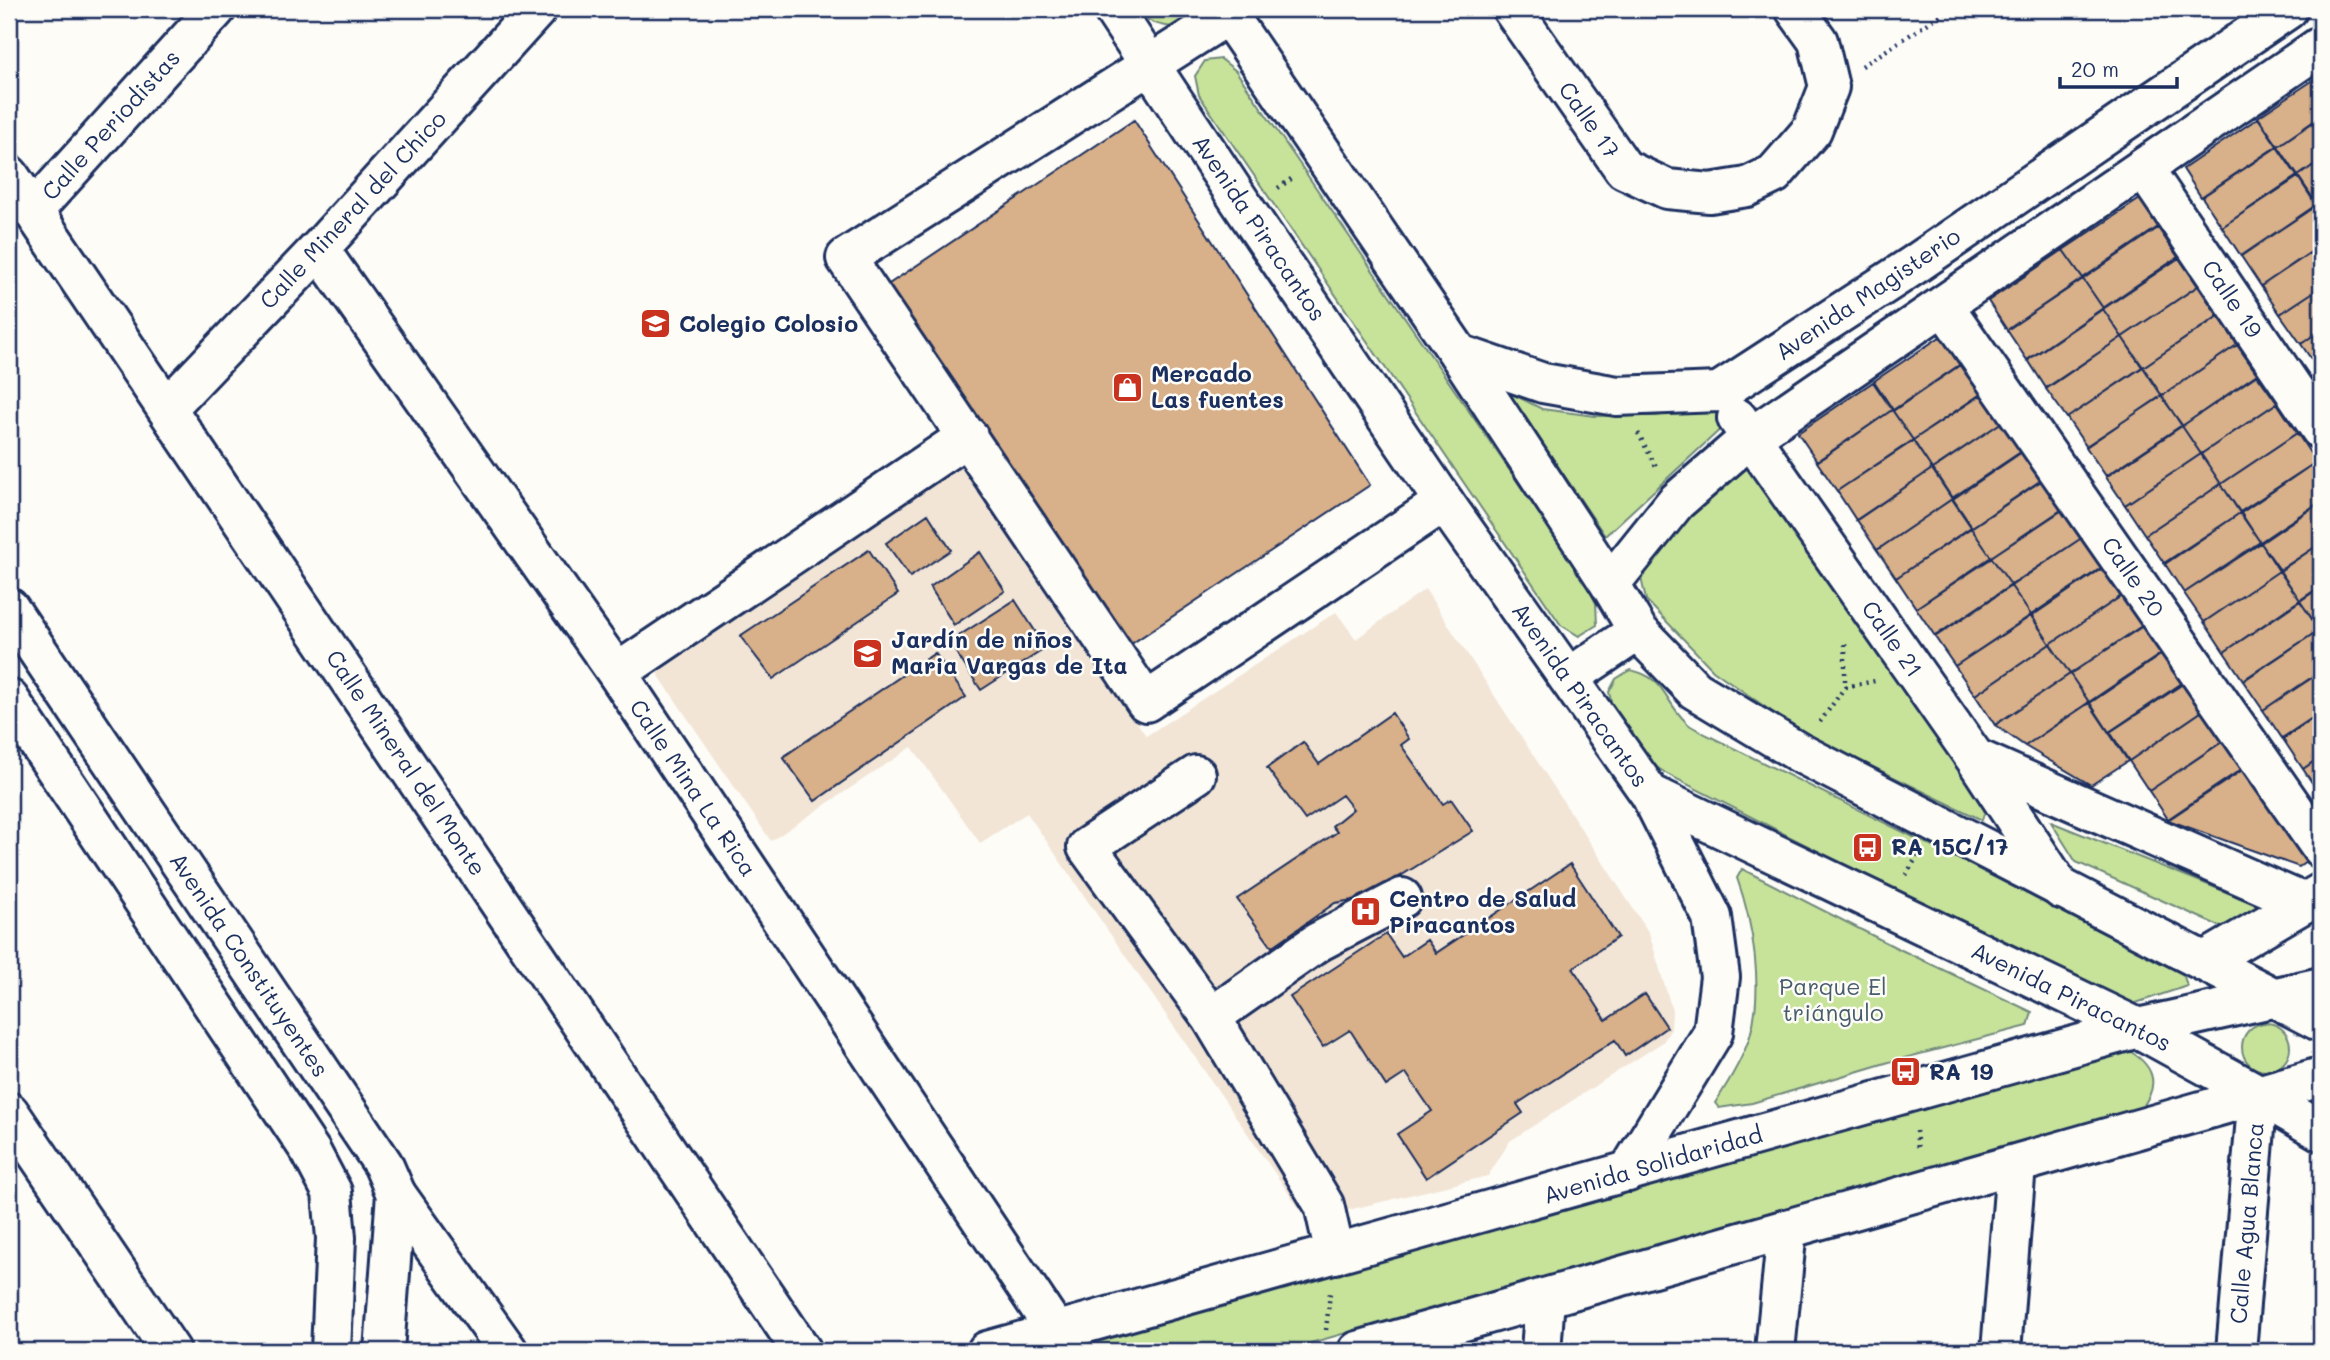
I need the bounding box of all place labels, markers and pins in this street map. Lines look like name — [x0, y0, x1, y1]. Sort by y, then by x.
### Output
school or university icon: Colegio Colosio — [639, 307, 673, 341]
place label: Colegio Colosio — [679, 308, 858, 338]
place label: Mercado Las fuentes — [1151, 358, 1284, 414]
shop icon: Mercado Las fuentes — [1111, 370, 1145, 404]
place label: Jardín de niños Maria Vargas de Ita — [891, 624, 1128, 680]
school or university icon: Jardín de niños Maria Vargas de Ita — [851, 636, 885, 670]
bus stop icon: RA 15C/17 — [1851, 830, 1885, 864]
place label: RA 15C/17 — [1891, 831, 2009, 861]
place label: Centro de Salud Piracantos — [1389, 883, 1576, 939]
hospital icon: Centro de Salud Piracantos — [1349, 895, 1383, 929]
bus stop icon: RA 19 — [1889, 1055, 1923, 1089]
place label: RA 19 — [1929, 1056, 1993, 1086]

